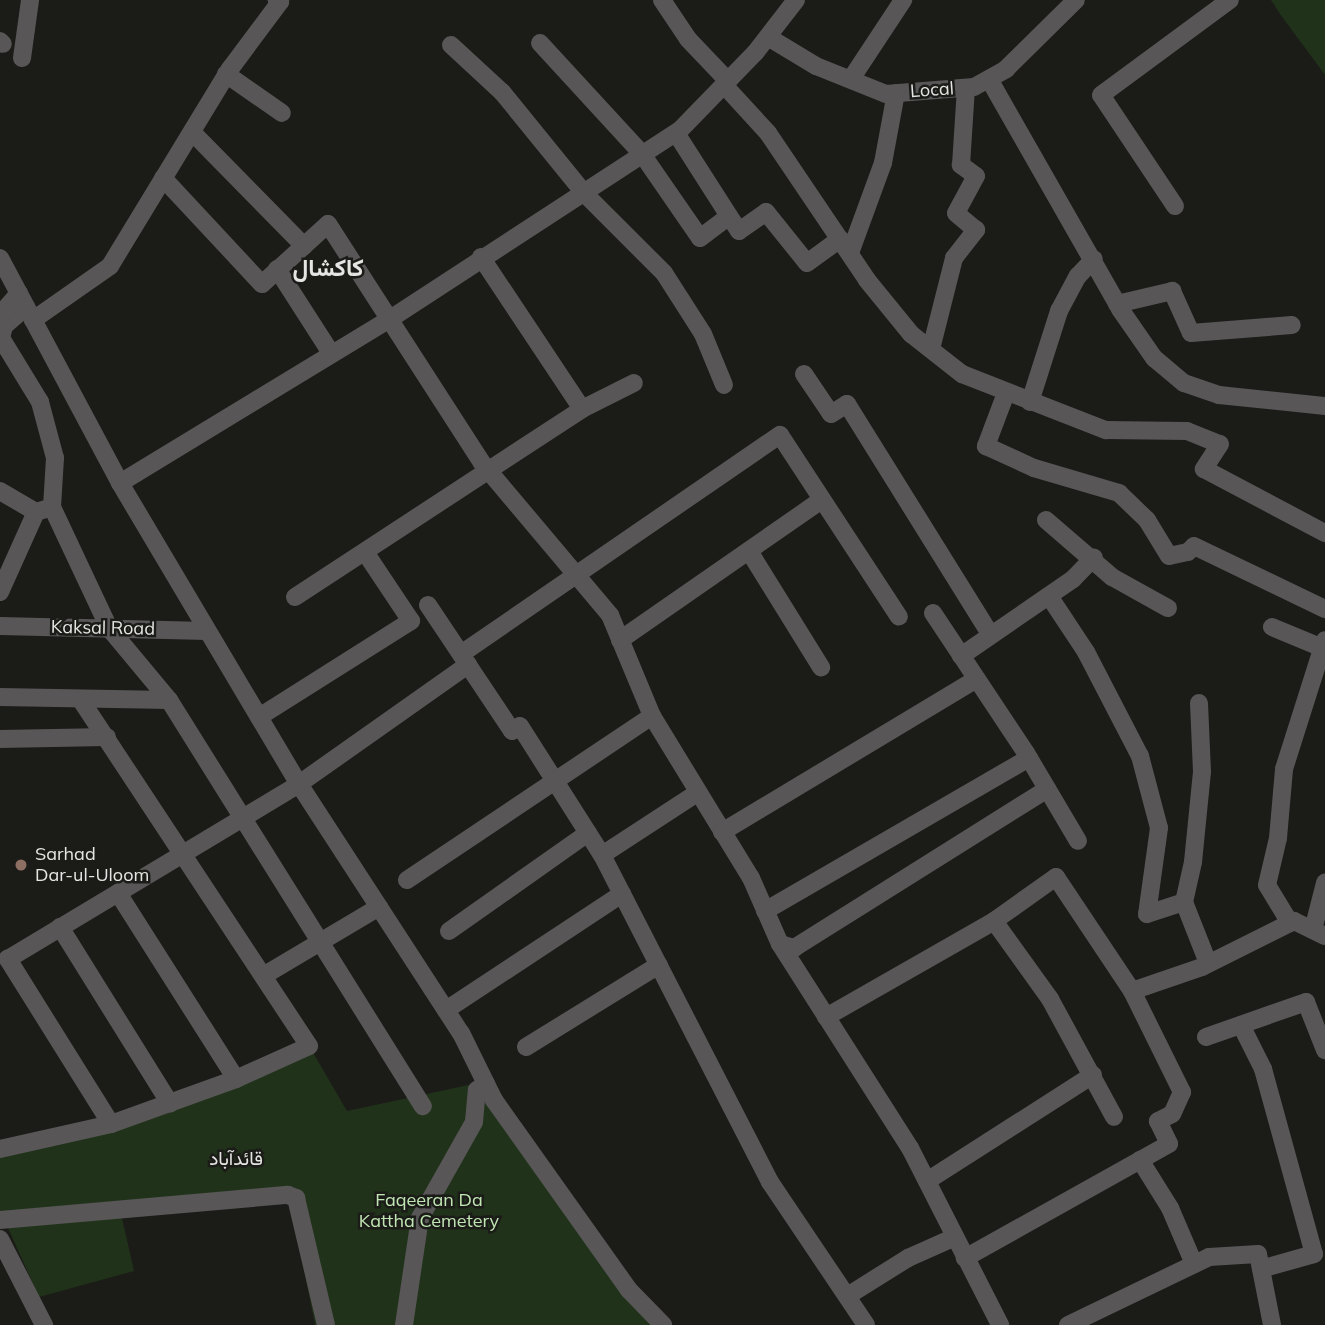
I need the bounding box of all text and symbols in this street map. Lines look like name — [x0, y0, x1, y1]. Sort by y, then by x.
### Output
street label: Local — [909, 78, 955, 102]
district label: کاکشال — [292, 254, 364, 282]
street label: Kaksal Road — [51, 616, 155, 640]
place label: Sarhad Dar-ul-Uloom — [35, 844, 149, 886]
marker: Sarhad Dar-ul-Uloom — [13, 857, 29, 873]
district label: قائدآباد — [209, 1148, 263, 1170]
park label: Faqeeran Da Kattha Cemetery — [359, 1190, 499, 1232]

